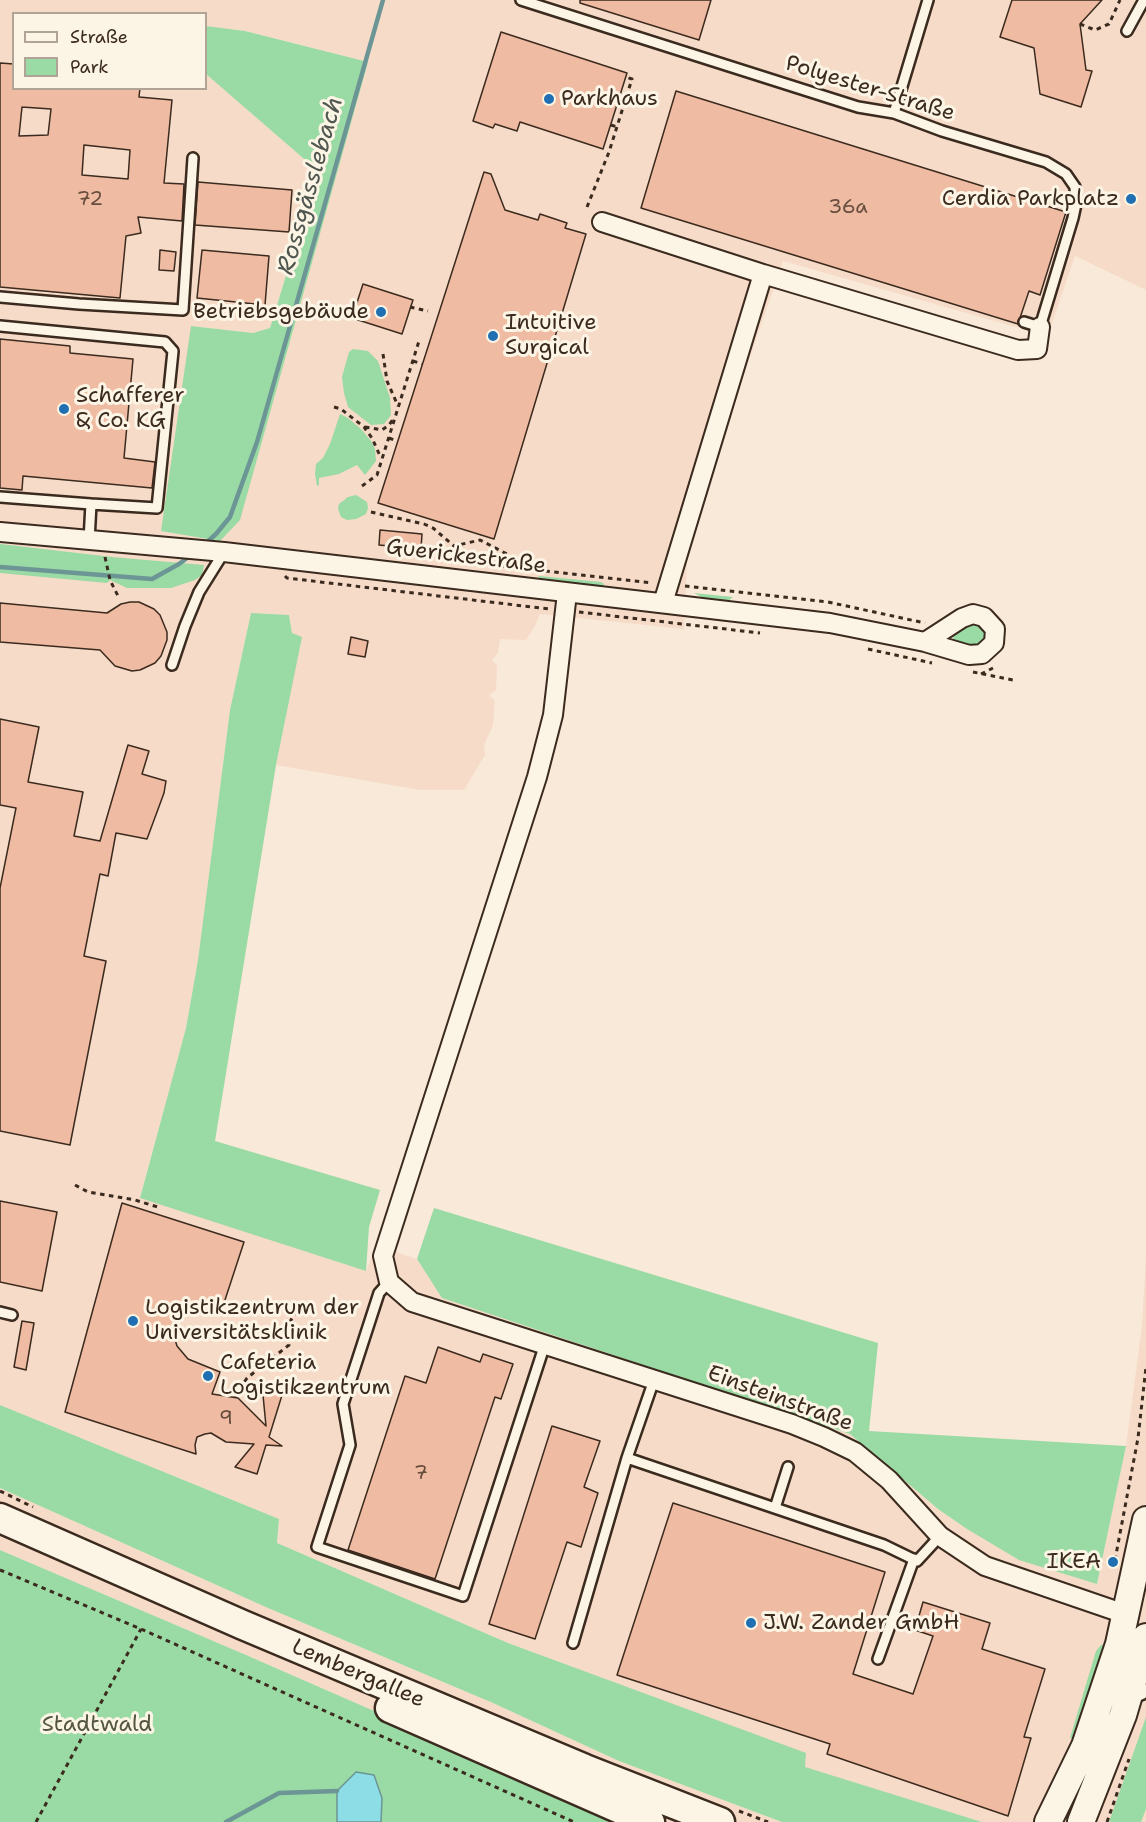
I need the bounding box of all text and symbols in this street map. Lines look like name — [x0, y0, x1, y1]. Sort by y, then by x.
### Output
legend — [12, 12, 207, 90]
text: Straße — [70, 25, 128, 49]
street label: Polyester-Straße — [782, 51, 958, 127]
text: Park — [70, 55, 109, 79]
place label: Parkhaus — [561, 86, 658, 112]
marker: Parkhaus — [542, 92, 556, 106]
water label: Rossgässlebach — [272, 94, 350, 278]
place label: Cerdia Parkplatz — [942, 186, 1119, 212]
house number: 72 — [77, 188, 103, 212]
marker: Cerdia Parkplatz — [1124, 192, 1138, 206]
house number: 36a — [828, 196, 868, 220]
place label: Betriebsgebäude — [193, 299, 369, 325]
marker: Betriebsgebäude — [374, 305, 388, 319]
place label: Intuitive Surgical — [505, 310, 597, 362]
marker: Intuitive Surgical — [486, 329, 500, 343]
place label: Schafferer & Co. KG — [76, 383, 185, 434]
marker: Schafferer & Co. KG — [57, 402, 71, 416]
street label: Guerickestraße — [385, 534, 547, 580]
place label: Logistikzentrum der Universitätsklinik — [145, 1295, 359, 1346]
marker: Logistikzentrum der Universitätsklinik — [126, 1314, 140, 1328]
place label: Cafeteria Logistikzentrum — [220, 1350, 390, 1402]
street label: Einsteinstraße — [704, 1360, 856, 1438]
marker: Cafeteria Logistikzentrum — [201, 1369, 215, 1383]
house number: 9 — [219, 1407, 233, 1431]
house number: 7 — [414, 1462, 428, 1486]
place label: IKEA — [1047, 1549, 1101, 1575]
marker: IKEA — [1106, 1555, 1120, 1569]
place label: J.W. Zander GmbH — [763, 1610, 960, 1636]
marker: J.W. Zander GmbH — [744, 1616, 758, 1630]
street label: Lembergallee — [288, 1634, 428, 1714]
park label: Stadtwald — [42, 1712, 152, 1738]

